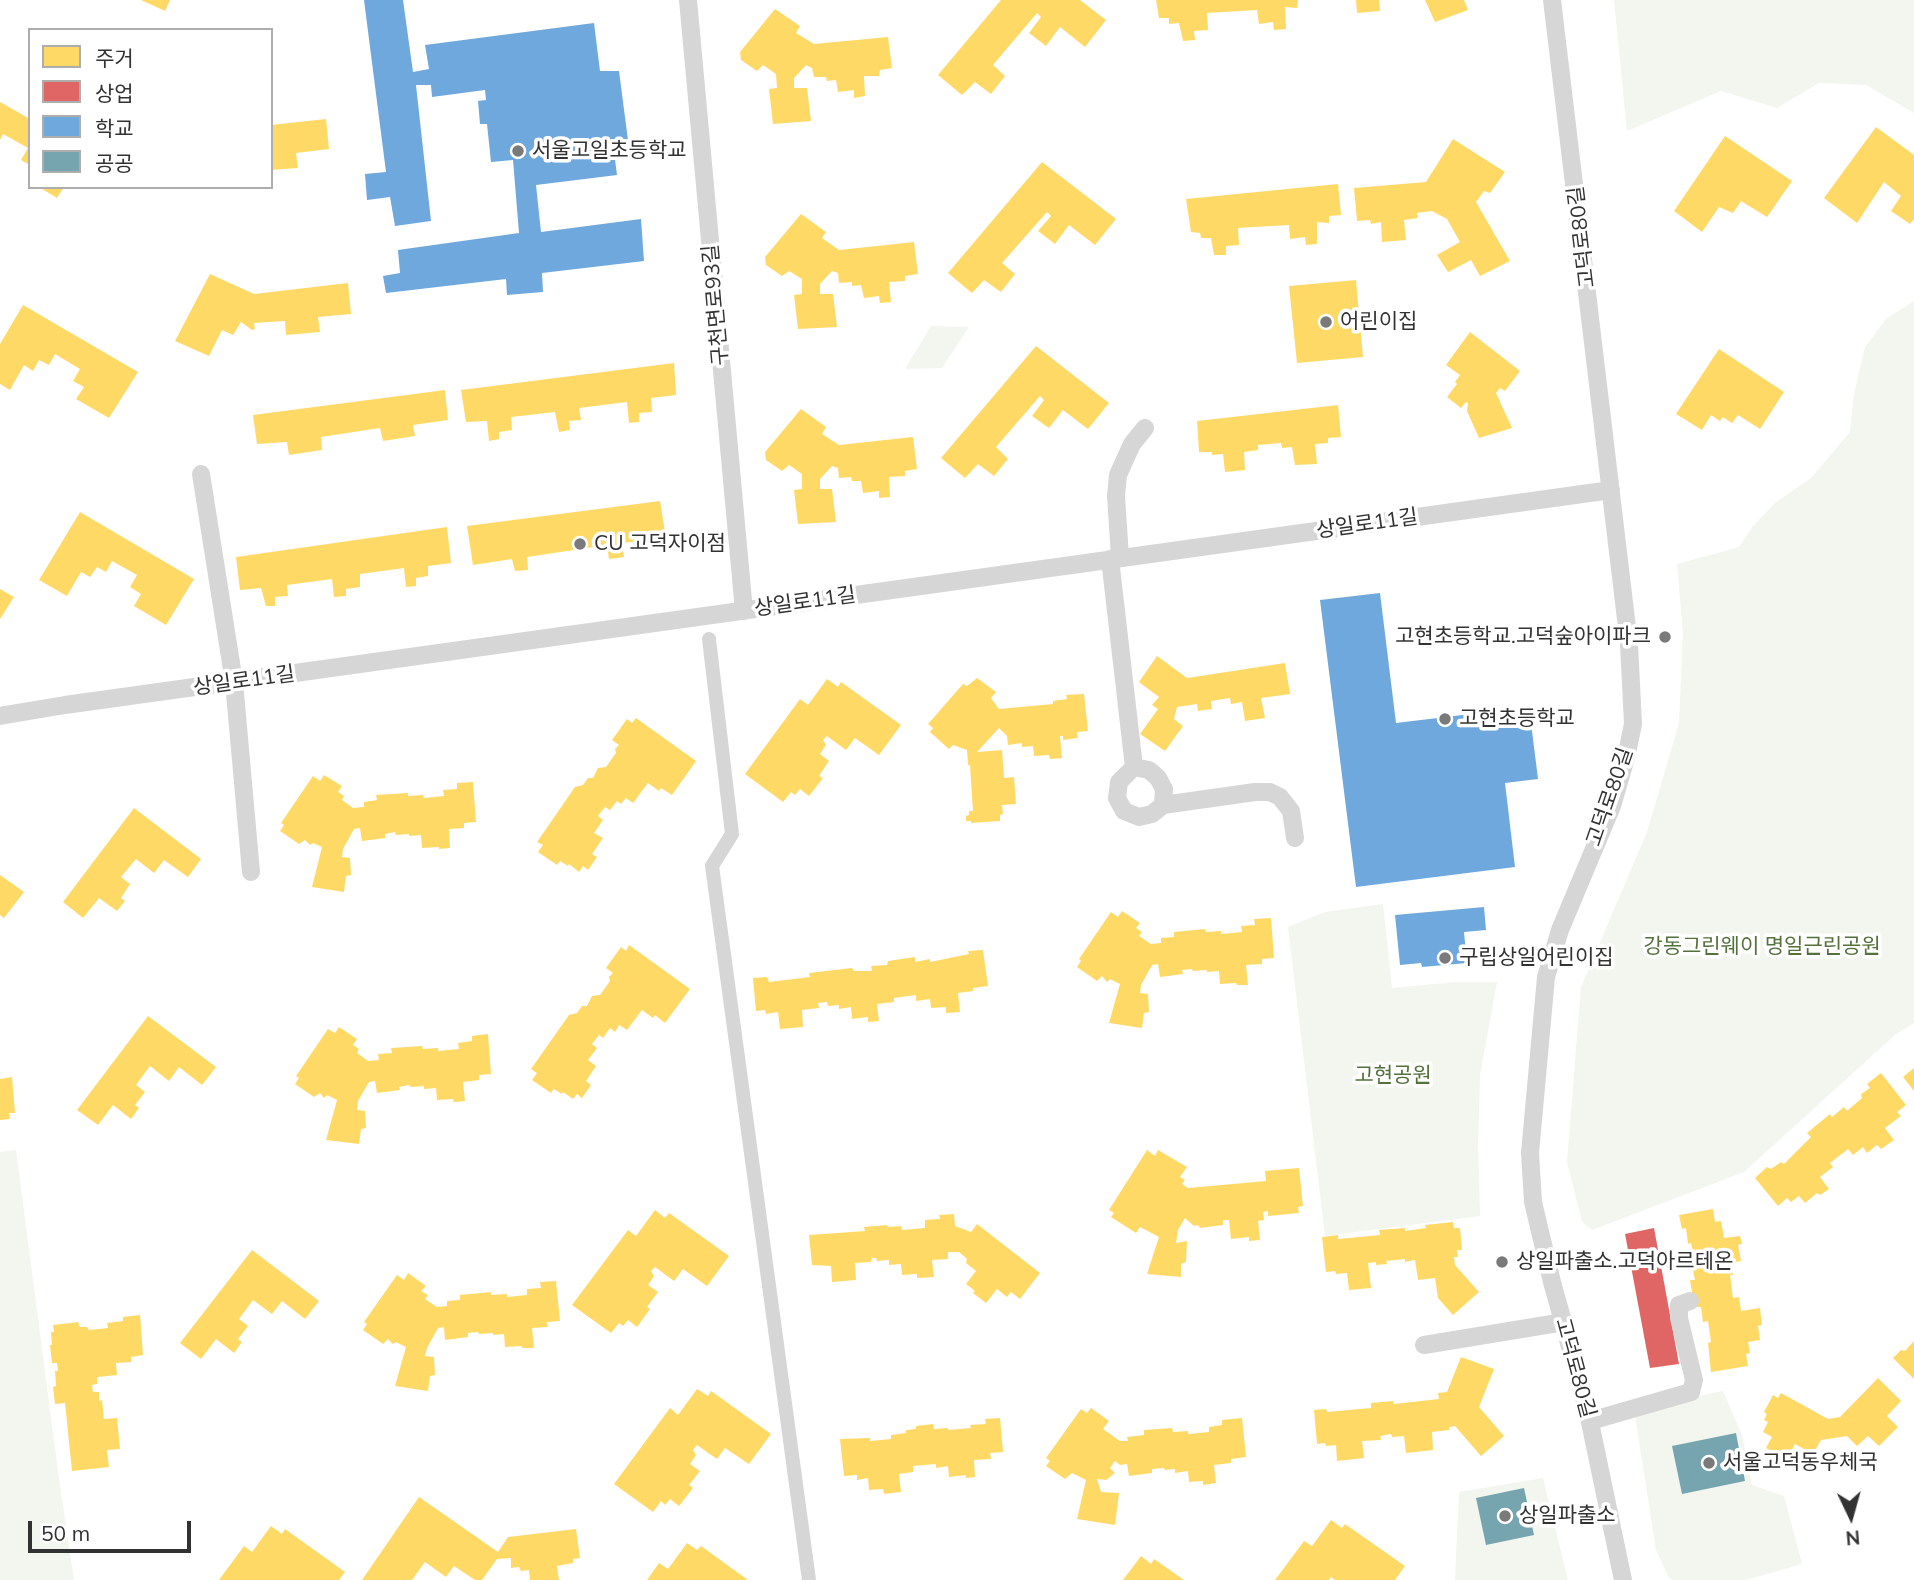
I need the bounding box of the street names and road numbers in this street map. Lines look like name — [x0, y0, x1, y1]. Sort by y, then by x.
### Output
street label: 고덕로80길 — [1563, 185, 1601, 289]
street label: 구천면로93길 — [698, 243, 734, 367]
street label: 상일로11길 — [1315, 504, 1419, 544]
street label: 상일로11길 — [753, 582, 857, 622]
street label: 상일로11길 — [192, 661, 296, 701]
street label: 고덕로80길 — [1581, 744, 1639, 850]
street label: 고덕로80길 — [1550, 1315, 1600, 1421]

